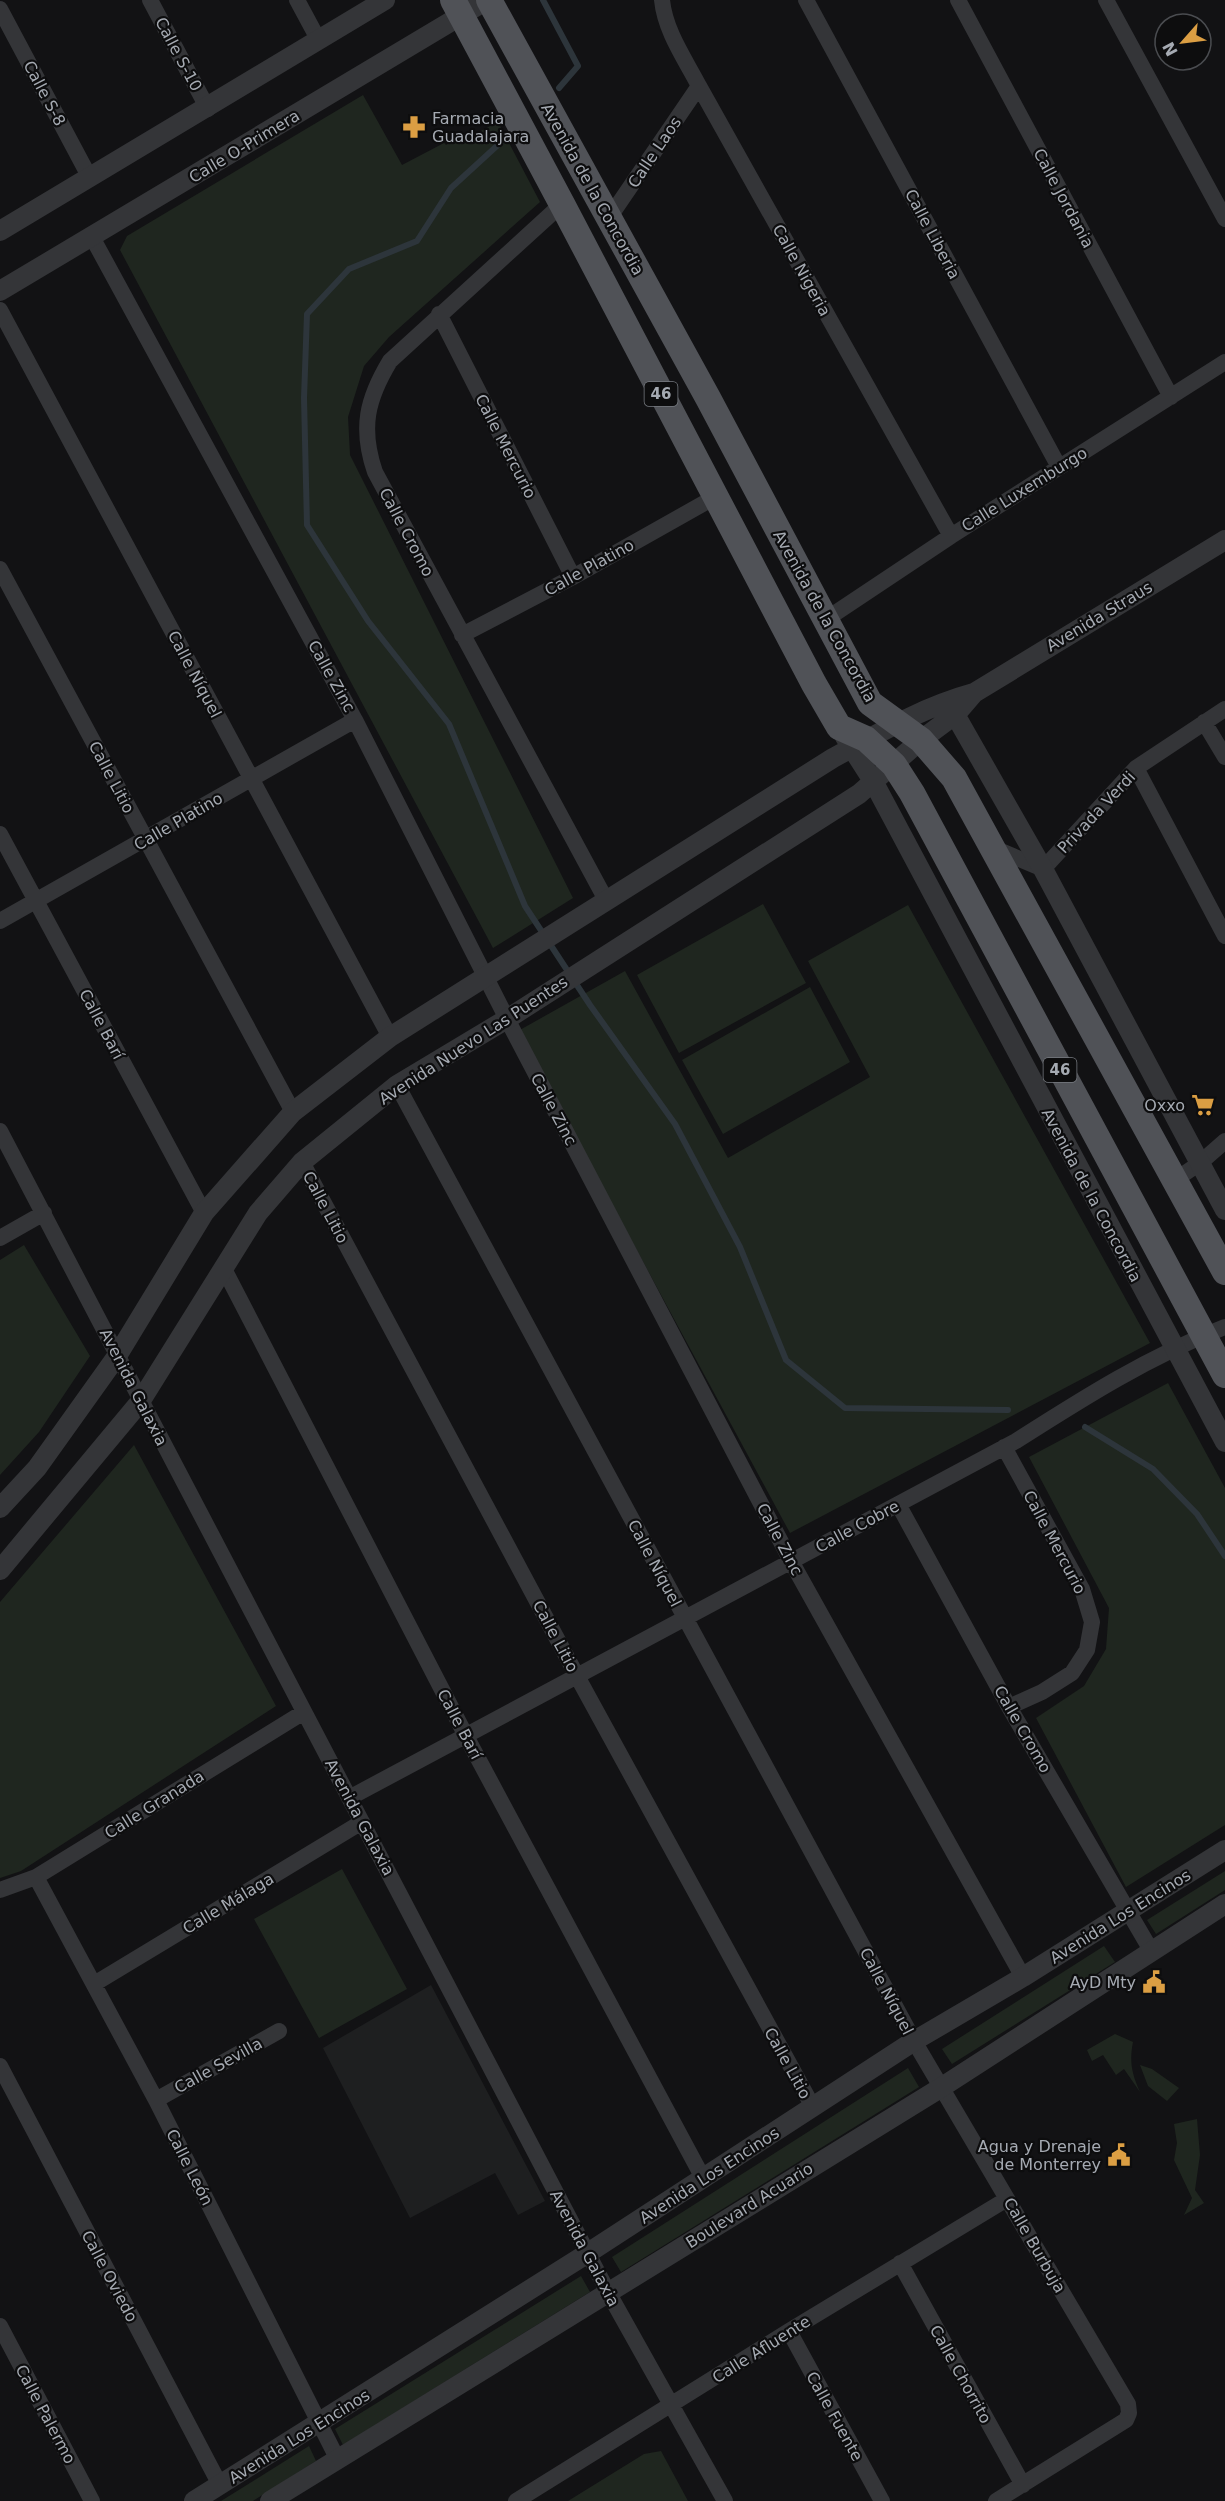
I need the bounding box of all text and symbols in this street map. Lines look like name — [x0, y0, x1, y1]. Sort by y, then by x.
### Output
north arrow — [1153, 12, 1213, 72]
street label: Calle S-10 — [151, 14, 206, 94]
text: N — [1159, 38, 1182, 59]
street label: Calle S-8 — [20, 57, 70, 129]
street label: Avenida de la Concordia — [537, 100, 648, 279]
street label: Calle O-Primera — [185, 106, 303, 187]
place label: Farmacia Guadalajara — [432, 109, 529, 146]
street label: Calle Laos — [624, 113, 685, 191]
pharmacy icon: Farmacia Guadalajara — [401, 114, 427, 140]
street label: Calle Jordania — [1029, 145, 1098, 251]
street label: Calle Liberia — [901, 186, 964, 282]
street label: Calle Nigeria — [769, 221, 835, 319]
road number: 46 — [644, 382, 678, 406]
street label: Calle Mercurio — [471, 391, 540, 502]
street label: Calle Luxemburgo — [958, 443, 1091, 536]
street label: Calle Cromo — [375, 485, 438, 580]
street label: Avenida de la Concordia — [769, 527, 880, 706]
street label: Calle Platino — [541, 535, 637, 600]
street label: Avenida Straus — [1043, 577, 1156, 656]
street label: Calle Níquel — [164, 627, 225, 721]
street label: Calle Zinc — [304, 637, 359, 715]
street label: Calle Litio — [85, 738, 138, 816]
street label: Privada Verdi — [1054, 767, 1139, 857]
street label: Calle Platino — [130, 788, 226, 854]
street label: Avenida Nuevo Las Puentes — [375, 972, 571, 1109]
street label: Calle Barí — [75, 986, 128, 1063]
road number: 46 — [1044, 1058, 1076, 1082]
street label: Calle Zinc — [527, 1070, 581, 1149]
supermarket icon: Oxxo — [1190, 1092, 1216, 1118]
place label: Oxxo — [1144, 1096, 1185, 1115]
street label: Avenida de la Concordia — [1038, 1105, 1145, 1285]
street label: Calle Litio — [299, 1168, 352, 1246]
street label: Avenida Galaxia — [96, 1325, 171, 1449]
street label: Calle Mercurio — [1019, 1487, 1090, 1597]
street label: Calle Cobre — [812, 1496, 902, 1556]
street label: Calle Zinc — [753, 1500, 807, 1579]
street label: Calle Níquel — [624, 1516, 685, 1610]
street label: Calle Litio — [529, 1597, 582, 1675]
street label: Calle Cromo — [990, 1682, 1055, 1776]
street label: Calle Barí — [433, 1686, 486, 1763]
street label: Avenida Galaxia — [321, 1756, 398, 1879]
street label: Calle Granada — [101, 1766, 207, 1843]
street label: Avenida Los Encinos — [1046, 1865, 1194, 1968]
street label: Calle Málaga — [179, 1869, 277, 1938]
street label: Calle Níquel — [856, 1944, 917, 2038]
public building icon: AyD Mty — [1141, 1969, 1167, 1995]
place label: AyD Mty — [1070, 1973, 1136, 1992]
street label: Calle Litio — [760, 2024, 815, 2102]
street label: Calle Sevilla — [171, 2034, 265, 2097]
street label: Avenida Los Encinos — [636, 2123, 783, 2228]
street label: Calle León — [162, 2126, 217, 2209]
place label: Agua y Drenaje de Monterrey — [978, 2137, 1101, 2174]
public building icon: Agua y Drenaje de Monterrey — [1106, 2142, 1132, 2168]
street label: Boulevard Acuario — [682, 2159, 816, 2252]
street label: Avenida Galaxia — [546, 2187, 623, 2310]
street label: Calle Burbuja — [1000, 2194, 1070, 2296]
street label: Calle Oviedo — [77, 2227, 142, 2325]
street label: Calle Afluente — [709, 2312, 814, 2387]
street label: Calle Chorrito — [926, 2322, 995, 2427]
street label: Calle Palermo — [11, 2361, 80, 2467]
street label: Calle Fuente — [802, 2368, 867, 2464]
street label: Avenida Los Encinos — [225, 2385, 373, 2488]

